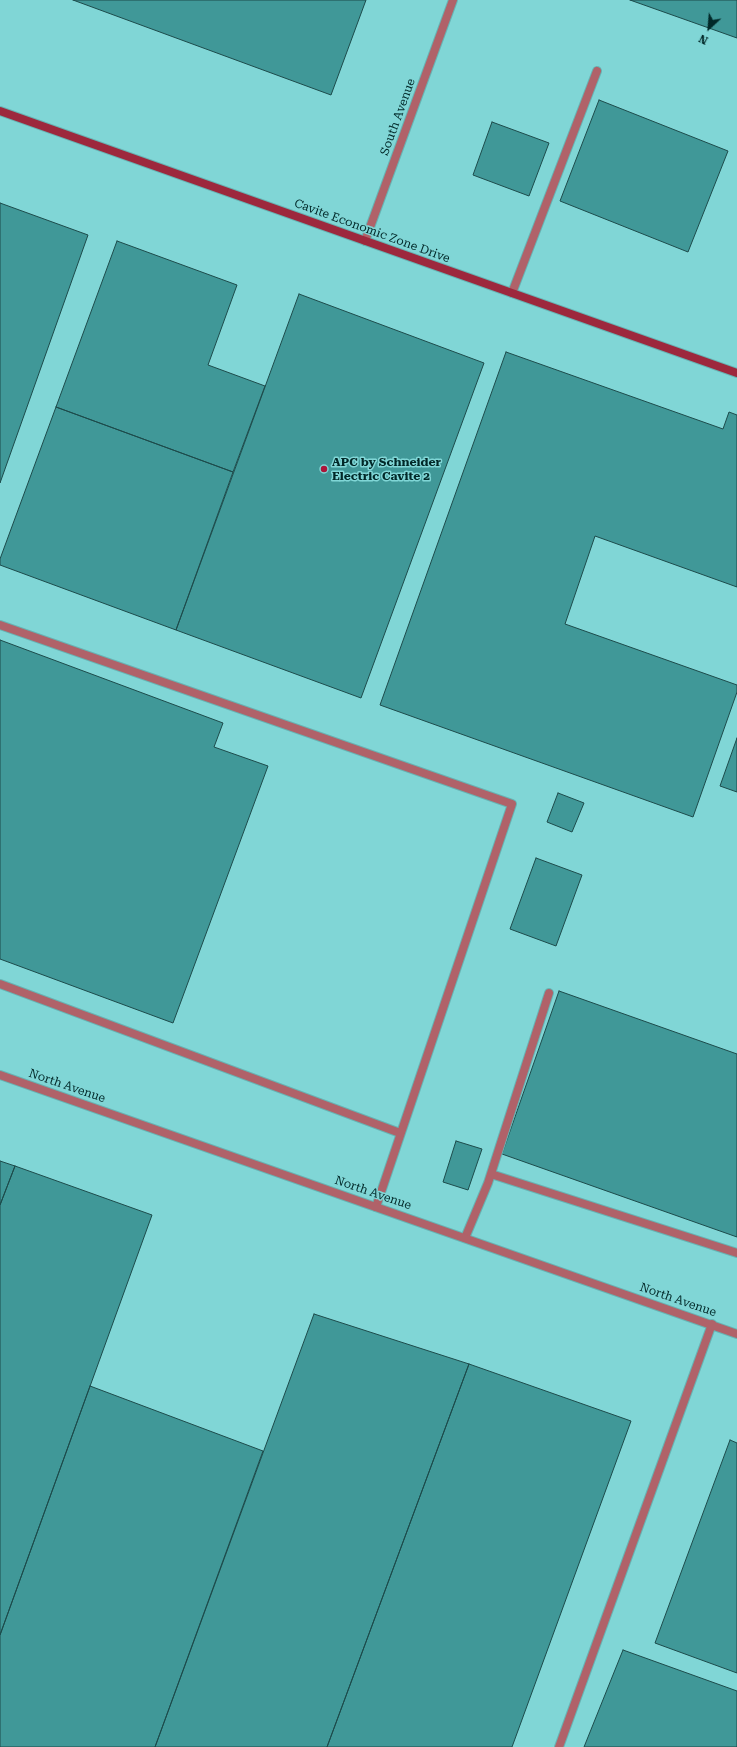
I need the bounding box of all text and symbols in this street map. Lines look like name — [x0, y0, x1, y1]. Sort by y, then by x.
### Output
north arrow — [689, 8, 729, 48]
text: N — [697, 32, 710, 47]
street label: South Avenue — [377, 77, 419, 157]
street label: Cavite Economic Zone Drive — [292, 196, 452, 266]
place label: APC by Schneider Electric Cavite 2 — [332, 455, 441, 483]
marker: APC by Schneider Electric Cavite 2 — [319, 464, 329, 474]
street label: North Avenue — [27, 1066, 107, 1106]
street label: North Avenue — [333, 1173, 413, 1213]
street label: North Avenue — [638, 1280, 718, 1320]

